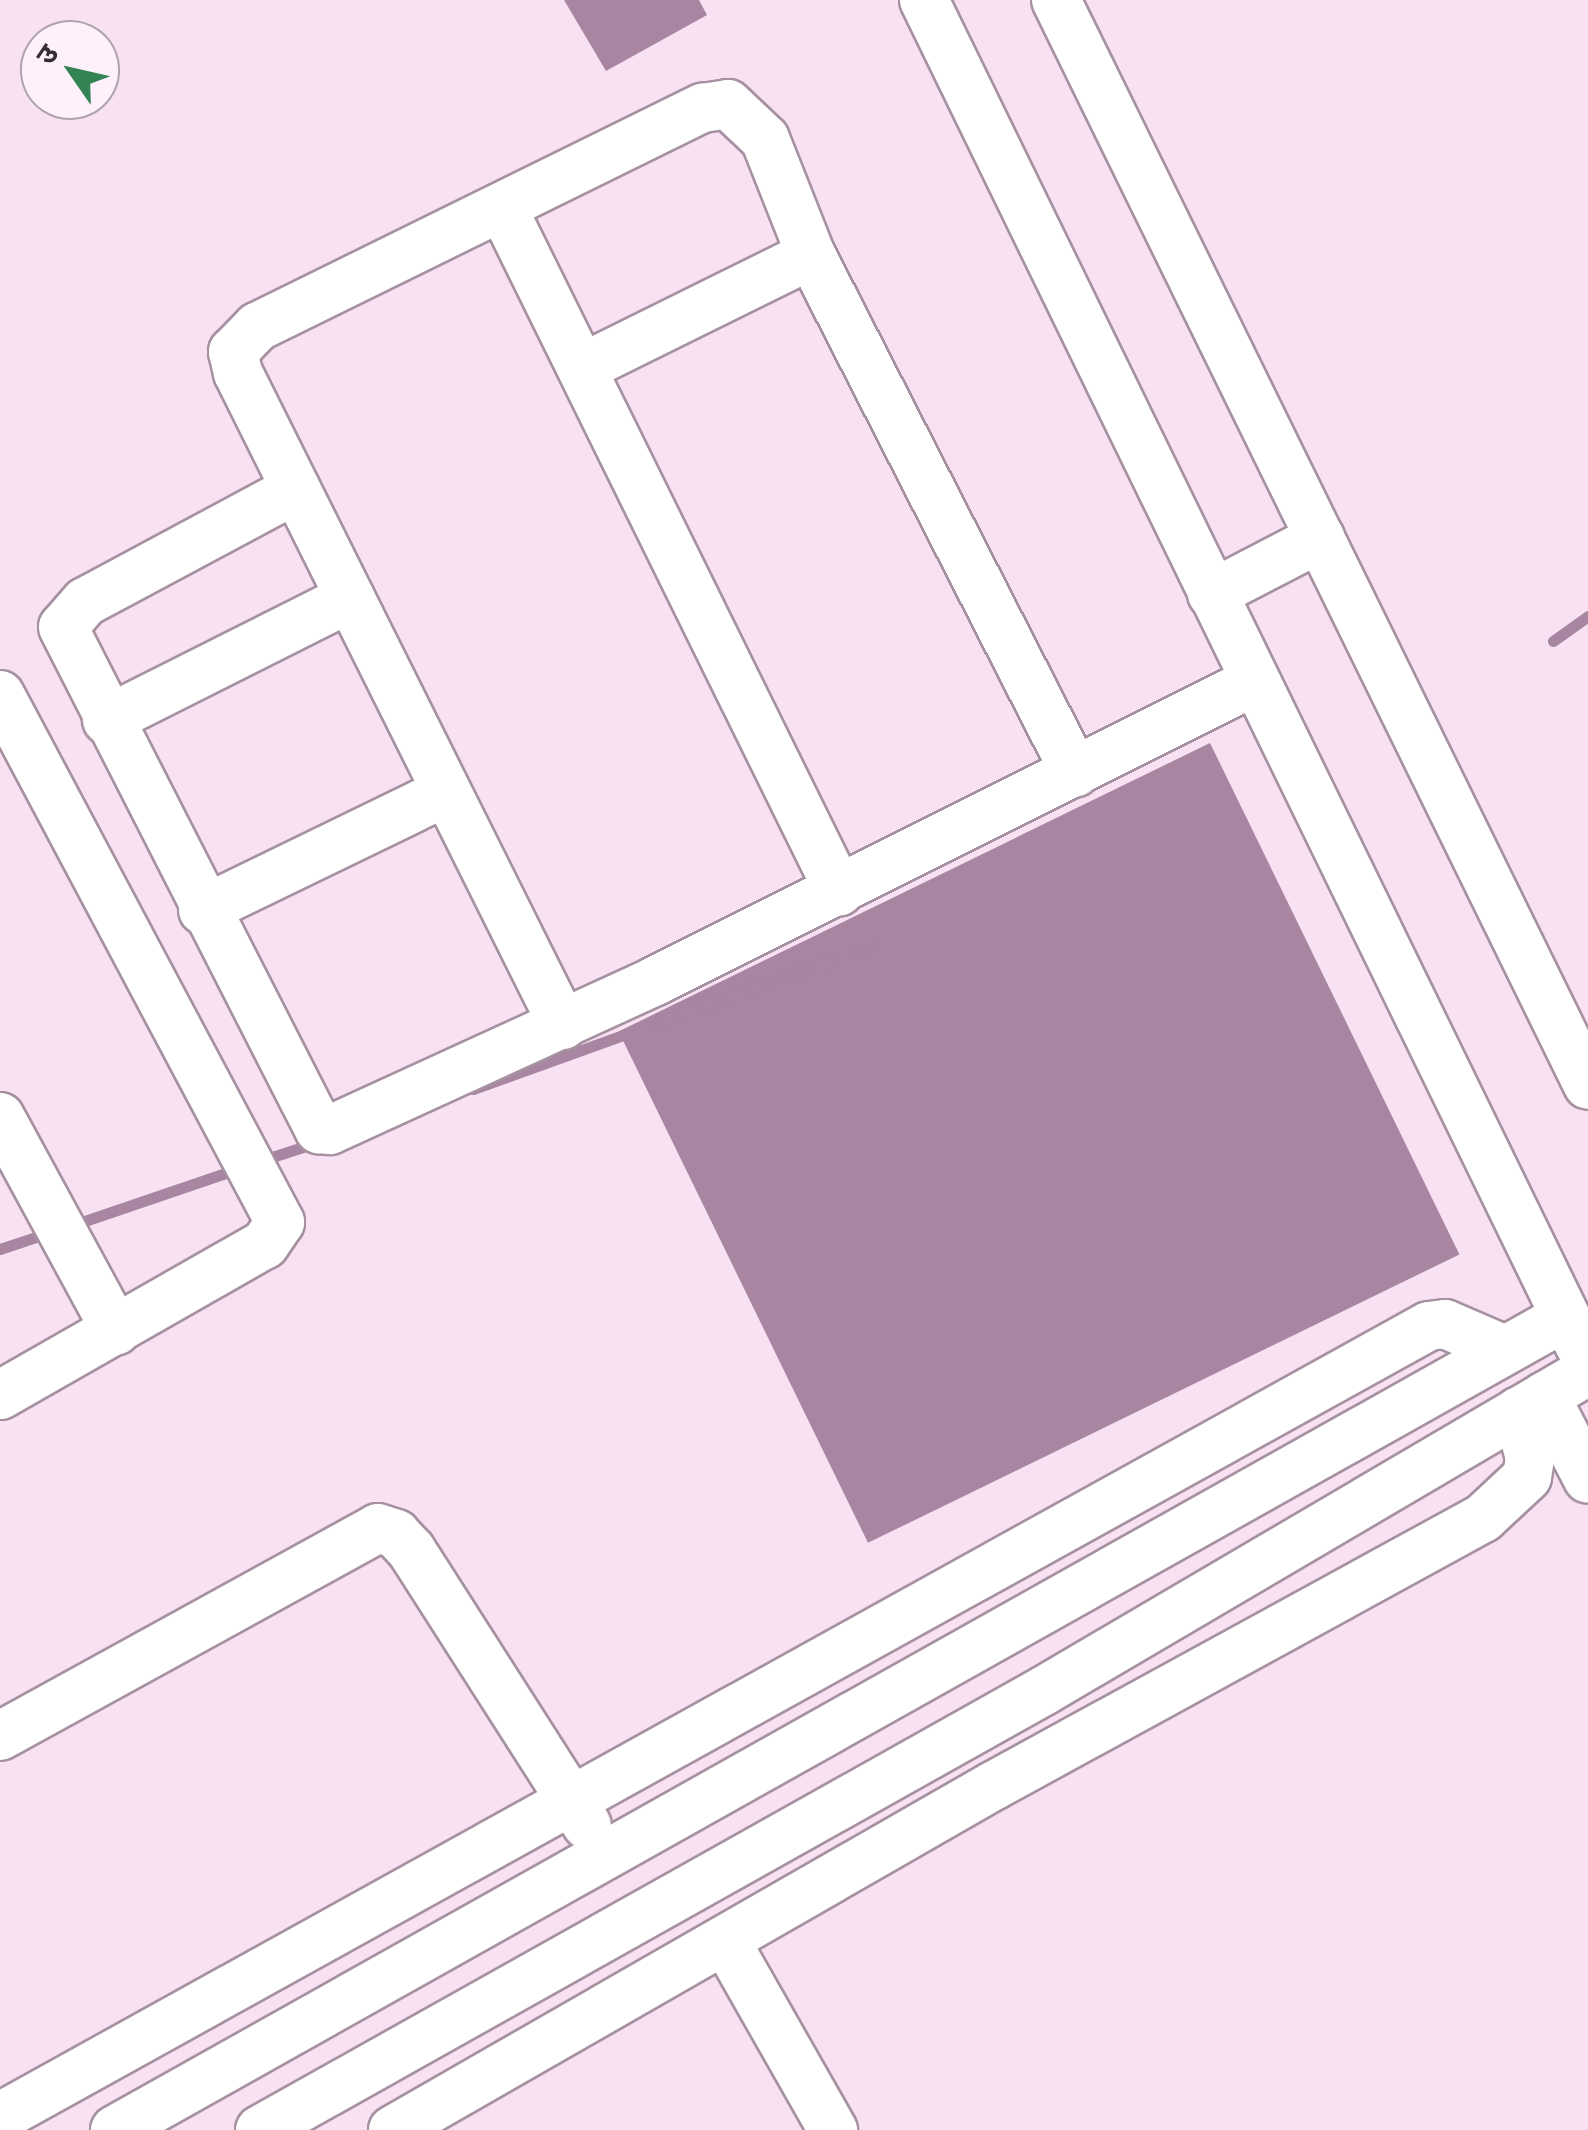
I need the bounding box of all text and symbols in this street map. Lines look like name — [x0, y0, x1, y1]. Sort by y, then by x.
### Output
north arrow — [20, 20, 120, 120]
text: उ — [24, 35, 69, 73]

